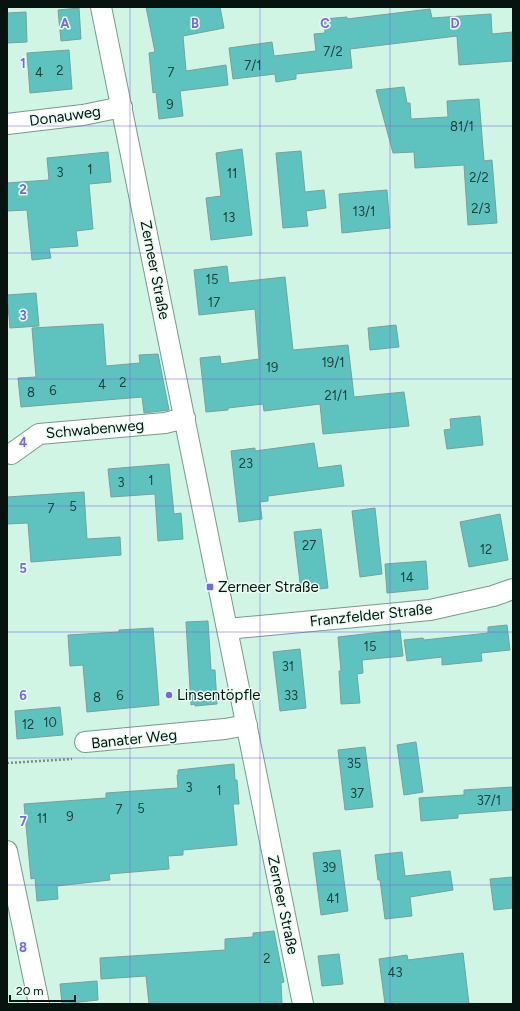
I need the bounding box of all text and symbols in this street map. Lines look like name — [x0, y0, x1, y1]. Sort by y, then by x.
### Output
text: A — [60, 16, 70, 31]
text: B — [191, 16, 199, 31]
text: C — [320, 16, 330, 31]
text: D — [450, 16, 460, 31]
house number: 7/2 — [323, 44, 343, 59]
text: 1 — [20, 56, 26, 71]
house number: 7/1 — [244, 58, 262, 73]
house number: 2 — [56, 63, 64, 78]
house number: 4 — [35, 65, 43, 80]
house number: 7 — [168, 65, 175, 80]
house number: 9 — [166, 97, 174, 112]
street label: Donauweg — [28, 102, 102, 130]
house number: 81/1 — [450, 119, 474, 134]
house number: 1 — [87, 162, 93, 177]
house number: 3 — [56, 165, 64, 180]
house number: 11 — [227, 166, 237, 181]
house number: 2/2 — [469, 170, 489, 185]
text: 2 — [19, 182, 27, 197]
house number: 2/3 — [471, 201, 491, 216]
house number: 13/1 — [353, 204, 375, 219]
house number: 13 — [223, 210, 235, 225]
street label: Zerneer Straße — [137, 219, 173, 321]
house number: 15 — [206, 272, 218, 287]
house number: 17 — [208, 295, 220, 310]
text: 3 — [19, 308, 27, 323]
house number: 19/1 — [321, 355, 345, 370]
house number: 19 — [266, 360, 278, 375]
house number: 2 — [119, 375, 127, 390]
house number: 4 — [98, 377, 106, 392]
house number: 6 — [49, 383, 57, 398]
house number: 8 — [27, 385, 35, 400]
house number: 21/1 — [324, 388, 348, 403]
street label: Schwabenweg — [45, 416, 145, 442]
text: 4 — [19, 435, 27, 450]
house number: 23 — [239, 456, 253, 471]
house number: 1 — [148, 473, 154, 488]
house number: 3 — [117, 475, 125, 490]
house number: 5 — [69, 499, 77, 514]
house number: 7 — [48, 501, 55, 516]
house number: 27 — [302, 538, 316, 553]
house number: 12 — [480, 542, 492, 557]
text: 5 — [19, 561, 27, 576]
house number: 14 — [400, 570, 414, 585]
place label: Zerneer Straße — [218, 578, 319, 596]
marker: Zerneer Straße — [205, 582, 215, 592]
street label: Franzfelder Straße — [309, 600, 433, 630]
house number: 15 — [364, 639, 376, 654]
house number: 31 — [282, 659, 294, 674]
place label: Linsentöpfle — [177, 686, 260, 704]
text: 6 — [19, 688, 27, 703]
house number: 6 — [116, 688, 124, 703]
house number: 33 — [284, 688, 298, 703]
house number: 8 — [93, 690, 101, 705]
marker: Linsentöpfle — [164, 690, 174, 700]
house number: 10 — [43, 715, 57, 730]
house number: 12 — [22, 717, 34, 732]
street label: Banater Weg — [90, 726, 178, 752]
house number: 35 — [347, 756, 361, 771]
house number: 3 — [185, 780, 193, 795]
house number: 1 — [216, 783, 222, 798]
house number: 37 — [350, 786, 364, 801]
house number: 37/1 — [477, 793, 501, 808]
house number: 5 — [137, 801, 145, 816]
house number: 7 — [116, 802, 123, 817]
house number: 9 — [66, 809, 74, 824]
house number: 11 — [37, 811, 47, 826]
text: 7 — [19, 814, 27, 829]
street label: Zerneer Straße — [264, 854, 302, 956]
house number: 39 — [322, 860, 336, 875]
house number: 41 — [326, 891, 340, 906]
text: 8 — [19, 940, 27, 955]
house number: 2 — [263, 951, 271, 966]
house number: 43 — [387, 965, 403, 980]
scale bar — [10, 977, 75, 1003]
text: 20 m — [16, 984, 44, 998]

